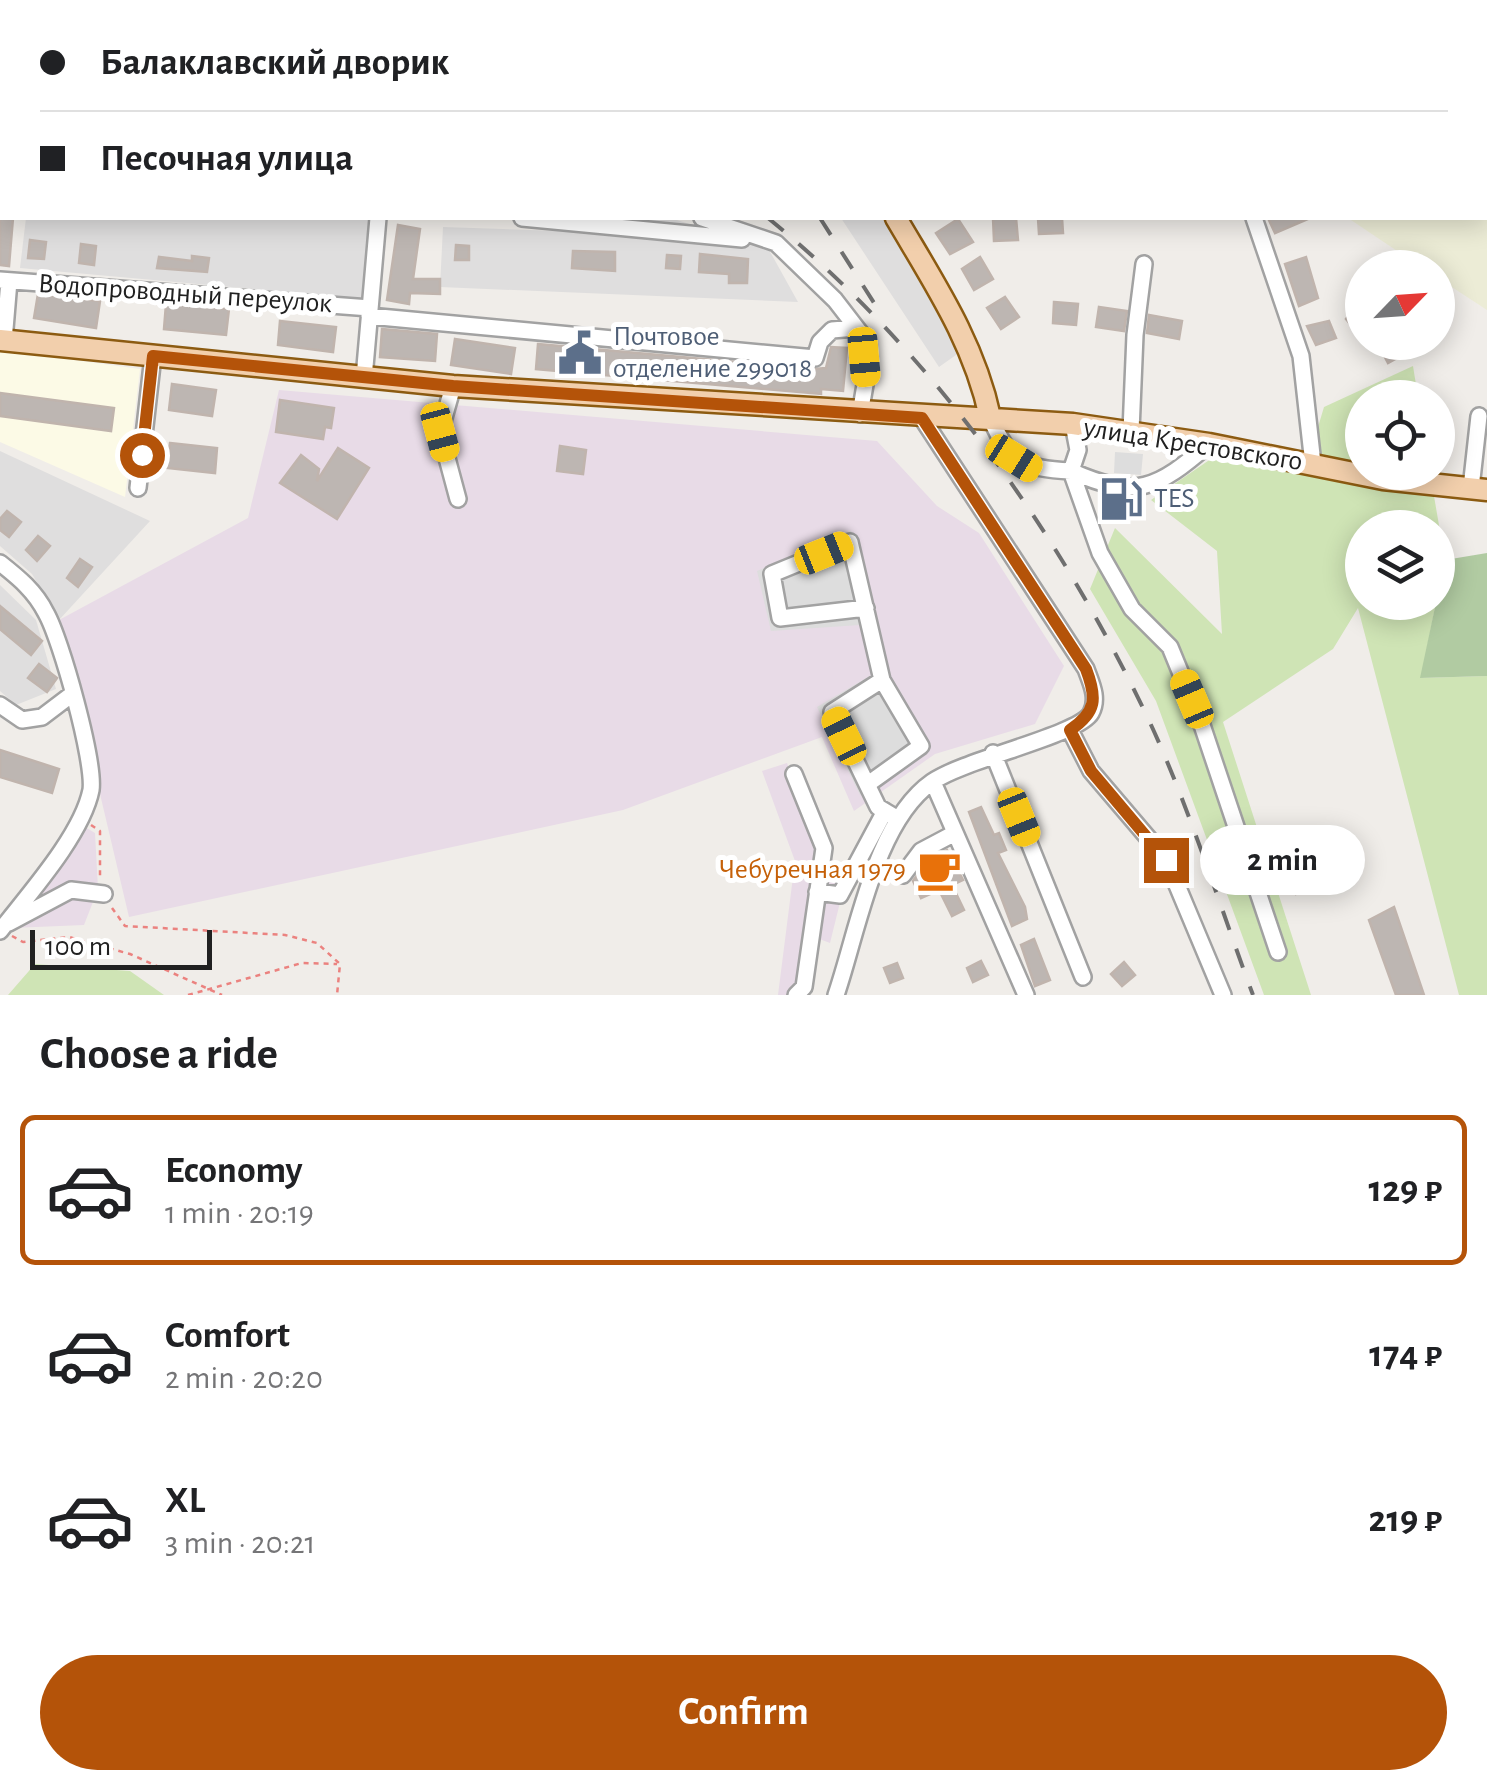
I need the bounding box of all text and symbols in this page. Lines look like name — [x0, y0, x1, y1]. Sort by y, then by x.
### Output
text: Балаклавский дворик — [100, 44, 449, 82]
text: Песочная улица — [100, 140, 353, 178]
north arrow — [1345, 250, 1455, 360]
map controls — [1345, 250, 1455, 620]
street label: Водопроводный переулок — [37, 270, 333, 318]
place label: Почтовое отделение 299018 — [613, 323, 812, 383]
car — [846, 326, 882, 388]
public building icon: Почтовое отделение 299018 — [556, 329, 604, 377]
button: locate — [1345, 380, 1455, 490]
car — [418, 399, 462, 465]
street label: улица Крестовского — [1081, 414, 1304, 476]
car — [981, 429, 1047, 487]
route start — [120, 433, 165, 478]
fuel station icon: TES — [1097, 475, 1145, 523]
place label: TES — [1154, 485, 1194, 513]
button: layers — [1345, 510, 1455, 620]
car — [791, 528, 857, 578]
car — [1166, 666, 1218, 732]
car — [817, 702, 871, 770]
car — [994, 784, 1044, 850]
callout: 2 min — [1201, 825, 1366, 895]
route end — [1144, 838, 1189, 883]
text: 2 min — [1247, 844, 1318, 876]
cafe icon: Чебуречная 1979 — [915, 846, 963, 894]
place label: Чебуречная 1979 — [719, 856, 906, 884]
scale bar — [30, 925, 212, 970]
text: 100 m — [45, 933, 111, 961]
text: Choose a ride — [40, 1032, 278, 1077]
icon: car — [45, 1145, 135, 1235]
text: Economy — [165, 1152, 303, 1190]
text: 129 ₽ — [1369, 1171, 1442, 1209]
text: 1 min · 20:19 — [165, 1197, 314, 1229]
icon: car — [45, 1310, 135, 1400]
text: Comfort — [165, 1317, 290, 1355]
text: 174 ₽ — [1369, 1336, 1442, 1374]
text: 2 min · 20:20 — [165, 1362, 323, 1394]
icon: car — [45, 1475, 135, 1565]
text: XL — [165, 1482, 205, 1520]
text: 219 ₽ — [1369, 1501, 1442, 1539]
text: 3 min · 20:21 — [165, 1527, 316, 1559]
button: Confirm — [40, 1655, 1447, 1770]

